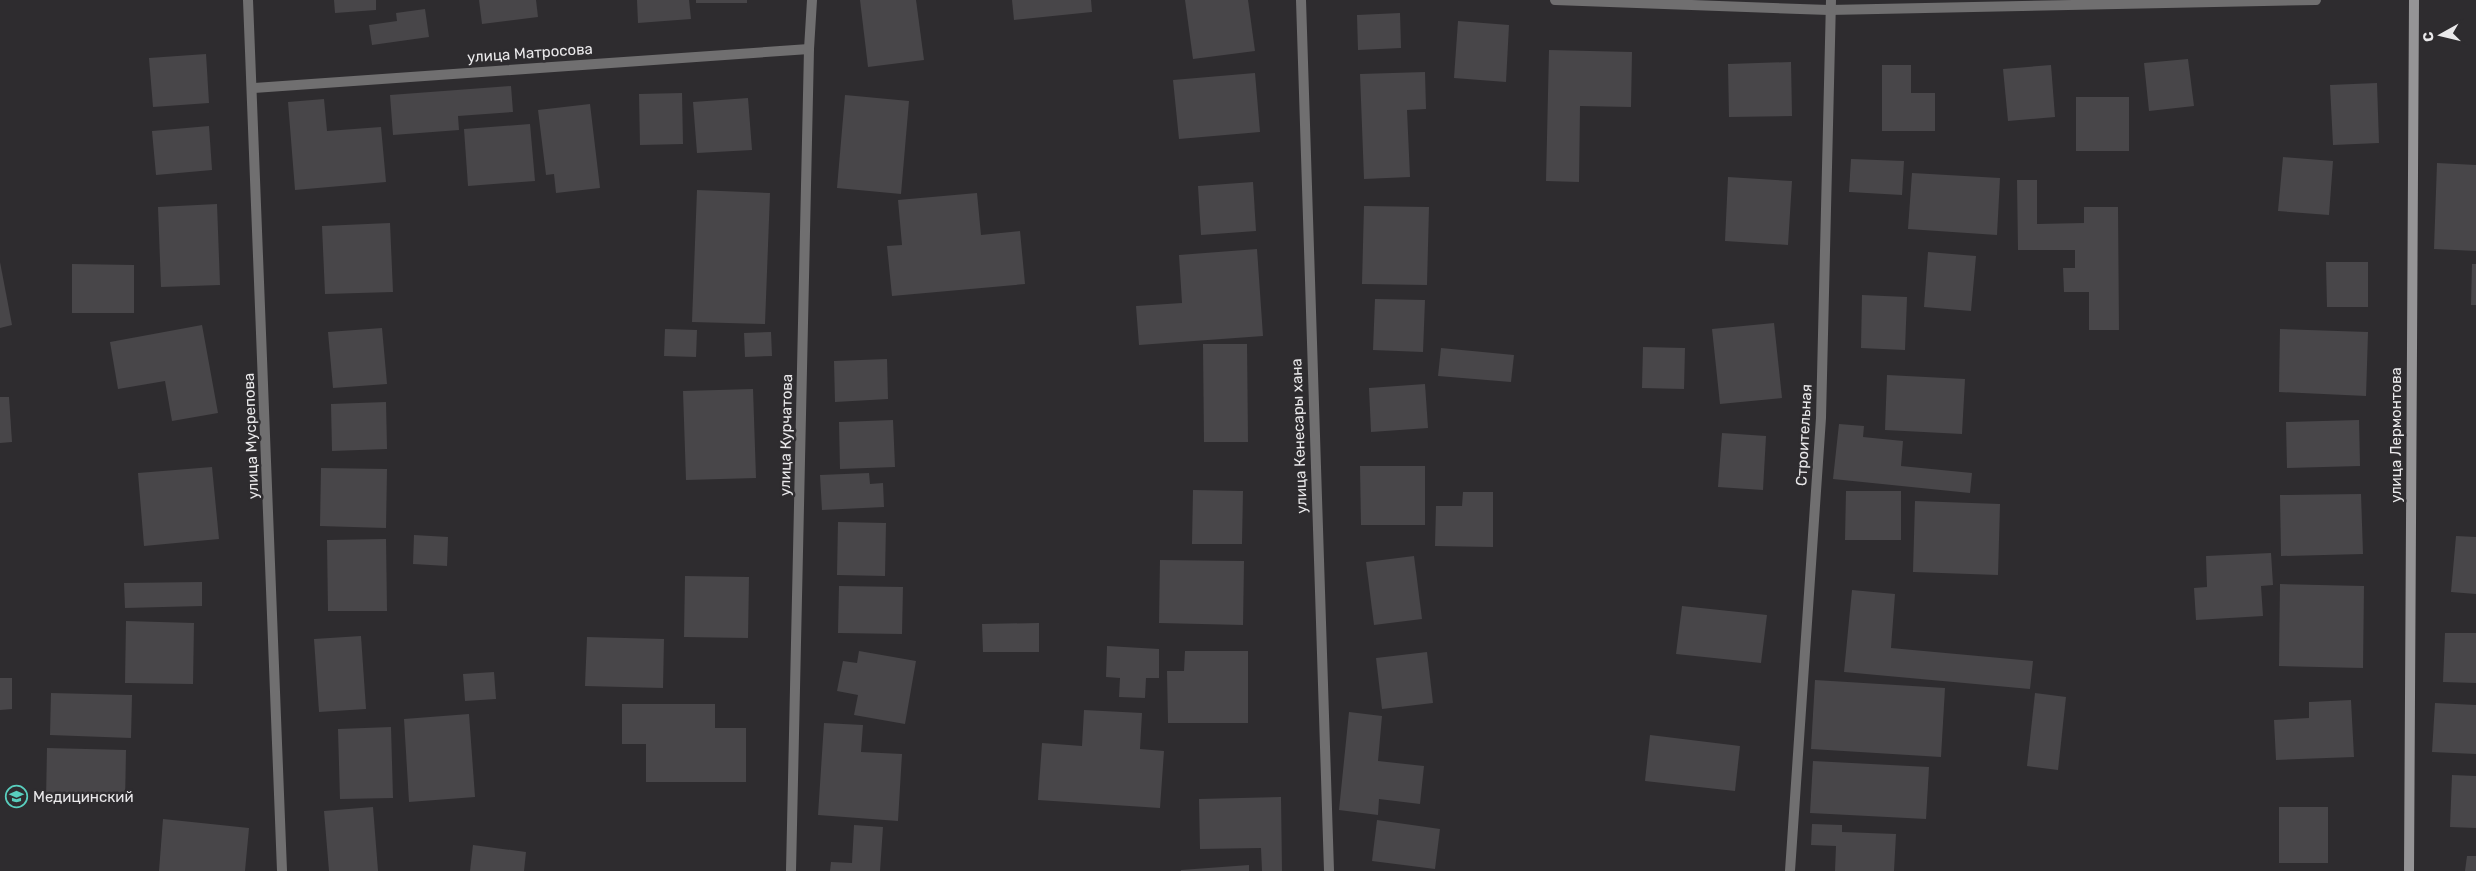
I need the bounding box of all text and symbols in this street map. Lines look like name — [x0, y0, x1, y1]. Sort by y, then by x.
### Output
north arrow — [2416, 10, 2466, 60]
text: С — [2419, 31, 2438, 43]
street label: улица Матросова — [467, 40, 593, 66]
street label: улица Кенесары хана — [1287, 358, 1311, 514]
street label: улица Лермонтова — [2387, 367, 2405, 503]
street label: улица Мусрепова — [240, 372, 262, 500]
street label: улица Курчатова — [776, 374, 796, 496]
street label: Строительная — [1792, 384, 1816, 486]
school or university icon: Медицинский — [5, 785, 29, 809]
place label: Медицинский — [33, 788, 134, 806]

